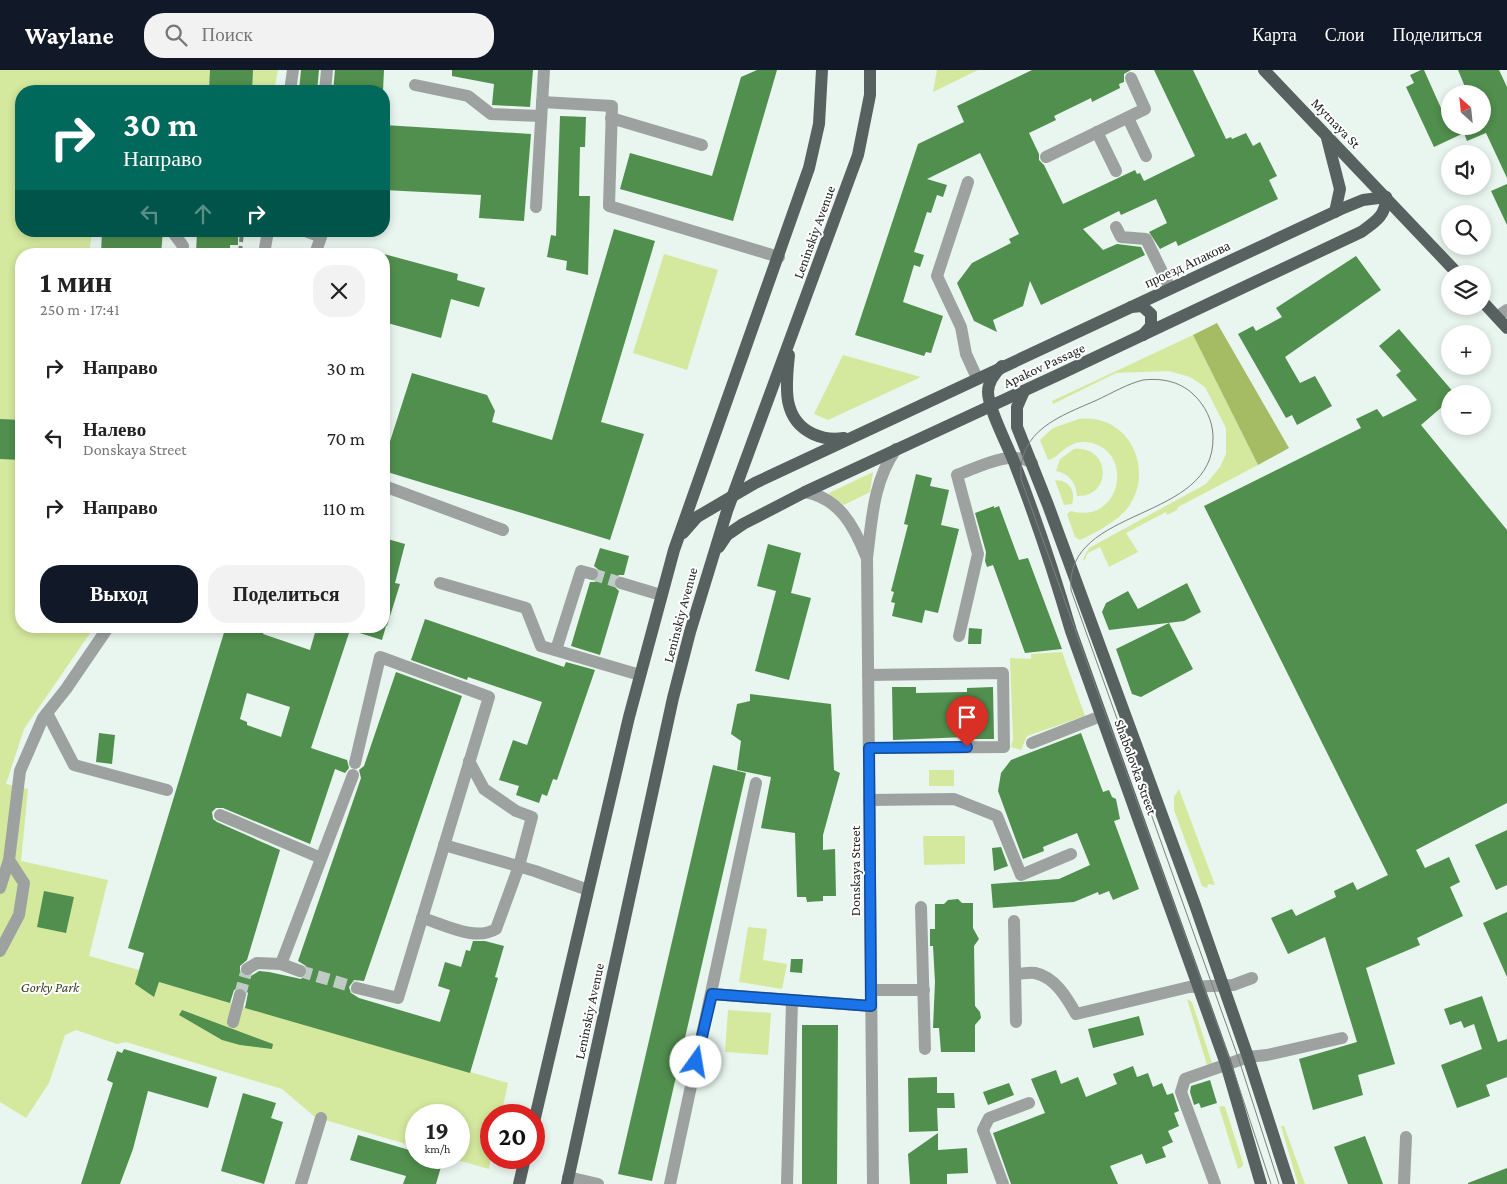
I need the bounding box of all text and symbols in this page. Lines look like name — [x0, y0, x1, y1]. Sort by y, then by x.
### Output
search box — [144, 13, 494, 58]
icon: search — [162, 21, 190, 49]
text: Waylane — [25, 22, 114, 49]
text: Поиск — [202, 24, 253, 45]
text: Карта — [1252, 25, 1297, 45]
text: Слои — [1325, 25, 1364, 45]
text: Поделиться — [1392, 25, 1482, 45]
north arrow — [1441, 85, 1491, 135]
map controls — [1441, 85, 1491, 435]
street label: Mytnaya St — [1308, 95, 1364, 152]
icon: right — [40, 105, 105, 170]
text: 30 m — [123, 105, 198, 144]
button: sound — [1441, 145, 1491, 195]
text: Направо — [123, 146, 202, 171]
street label: Leninskiy Avenue — [790, 183, 838, 281]
icon: left — [136, 200, 164, 228]
icon: ahead — [189, 200, 217, 228]
icon: right — [242, 200, 270, 228]
button: search — [1441, 205, 1491, 255]
street label: проезд Апакова — [1142, 237, 1233, 291]
text: 1 мин — [40, 265, 112, 298]
button: close — [313, 265, 365, 317]
button: layers — [1441, 265, 1491, 315]
text: 250 m · 17:41 — [40, 301, 120, 318]
button: + — [1441, 325, 1491, 375]
street label: Apakov Passage — [1001, 339, 1087, 391]
icon: right — [40, 354, 68, 382]
text: Направо — [83, 357, 158, 378]
text: 30 m — [326, 358, 365, 379]
button: − — [1441, 385, 1491, 435]
text: Налево — [83, 419, 146, 440]
icon: left — [40, 424, 68, 452]
text: 70 m — [327, 428, 365, 449]
text: Donskaya Street — [83, 441, 187, 458]
icon: right — [40, 494, 68, 522]
text: Направо — [83, 497, 158, 518]
text: 110 m — [323, 498, 365, 519]
button: Выход — [40, 565, 198, 623]
button: Поделиться — [208, 565, 365, 623]
street label: Leninskiy Avenue — [660, 566, 700, 664]
pin — [946, 696, 988, 747]
icon: arrive — [953, 703, 981, 731]
street label: Shabolovka Street — [1111, 717, 1161, 817]
street label: Donskaya Street — [847, 825, 863, 916]
street label: Leninskiy Avenue — [571, 961, 607, 1061]
park label: Gorky Park — [21, 979, 80, 995]
position arrow — [669, 1035, 721, 1087]
speed limit sign: 20 — [480, 1104, 545, 1169]
text: 19 — [426, 1117, 449, 1144]
text: km/h — [425, 1142, 450, 1156]

